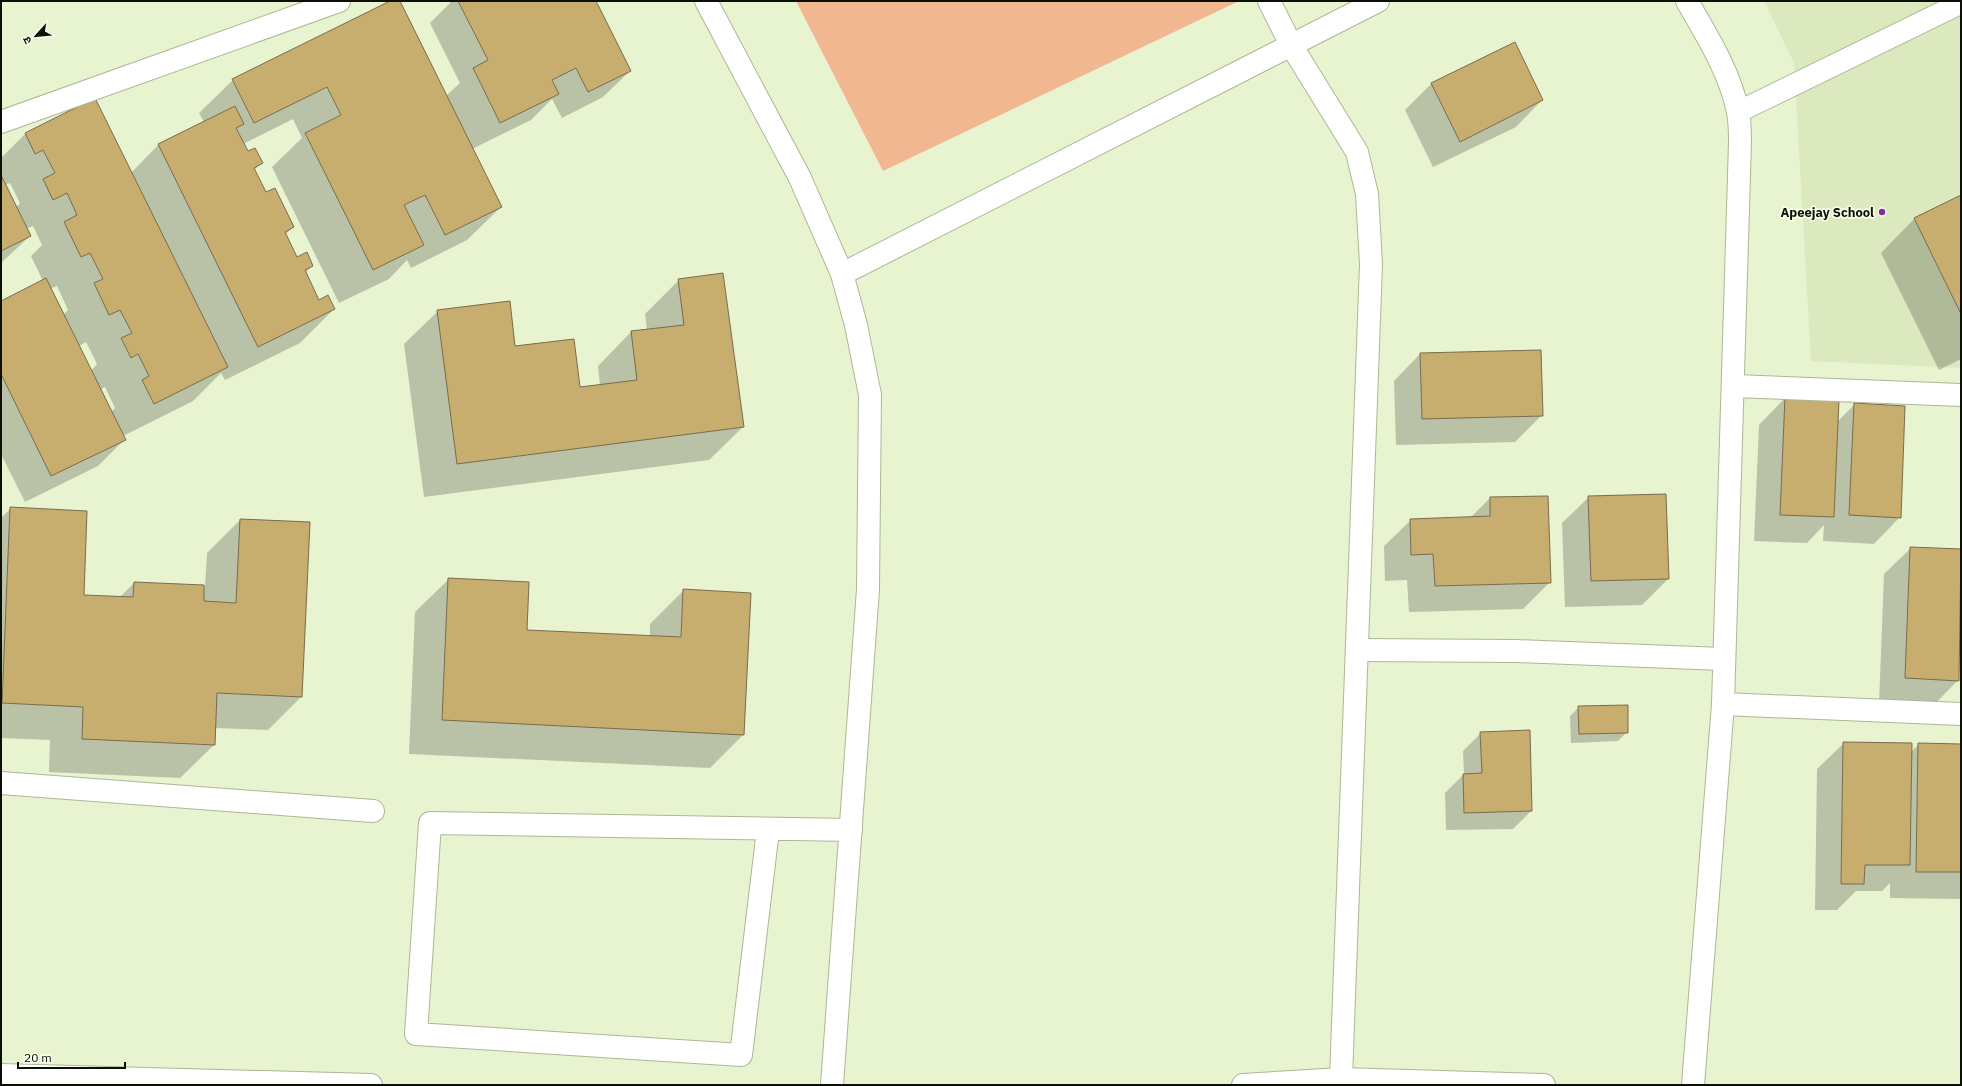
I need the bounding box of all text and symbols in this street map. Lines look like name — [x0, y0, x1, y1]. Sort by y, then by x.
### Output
north arrow — [16, 16, 56, 56]
text: उ — [19, 34, 35, 47]
place label: Apeejay School — [1780, 204, 1874, 221]
marker: Apeejay School — [1877, 207, 1887, 217]
scale bar — [18, 1044, 125, 1070]
text: 20 m — [24, 1050, 52, 1065]

